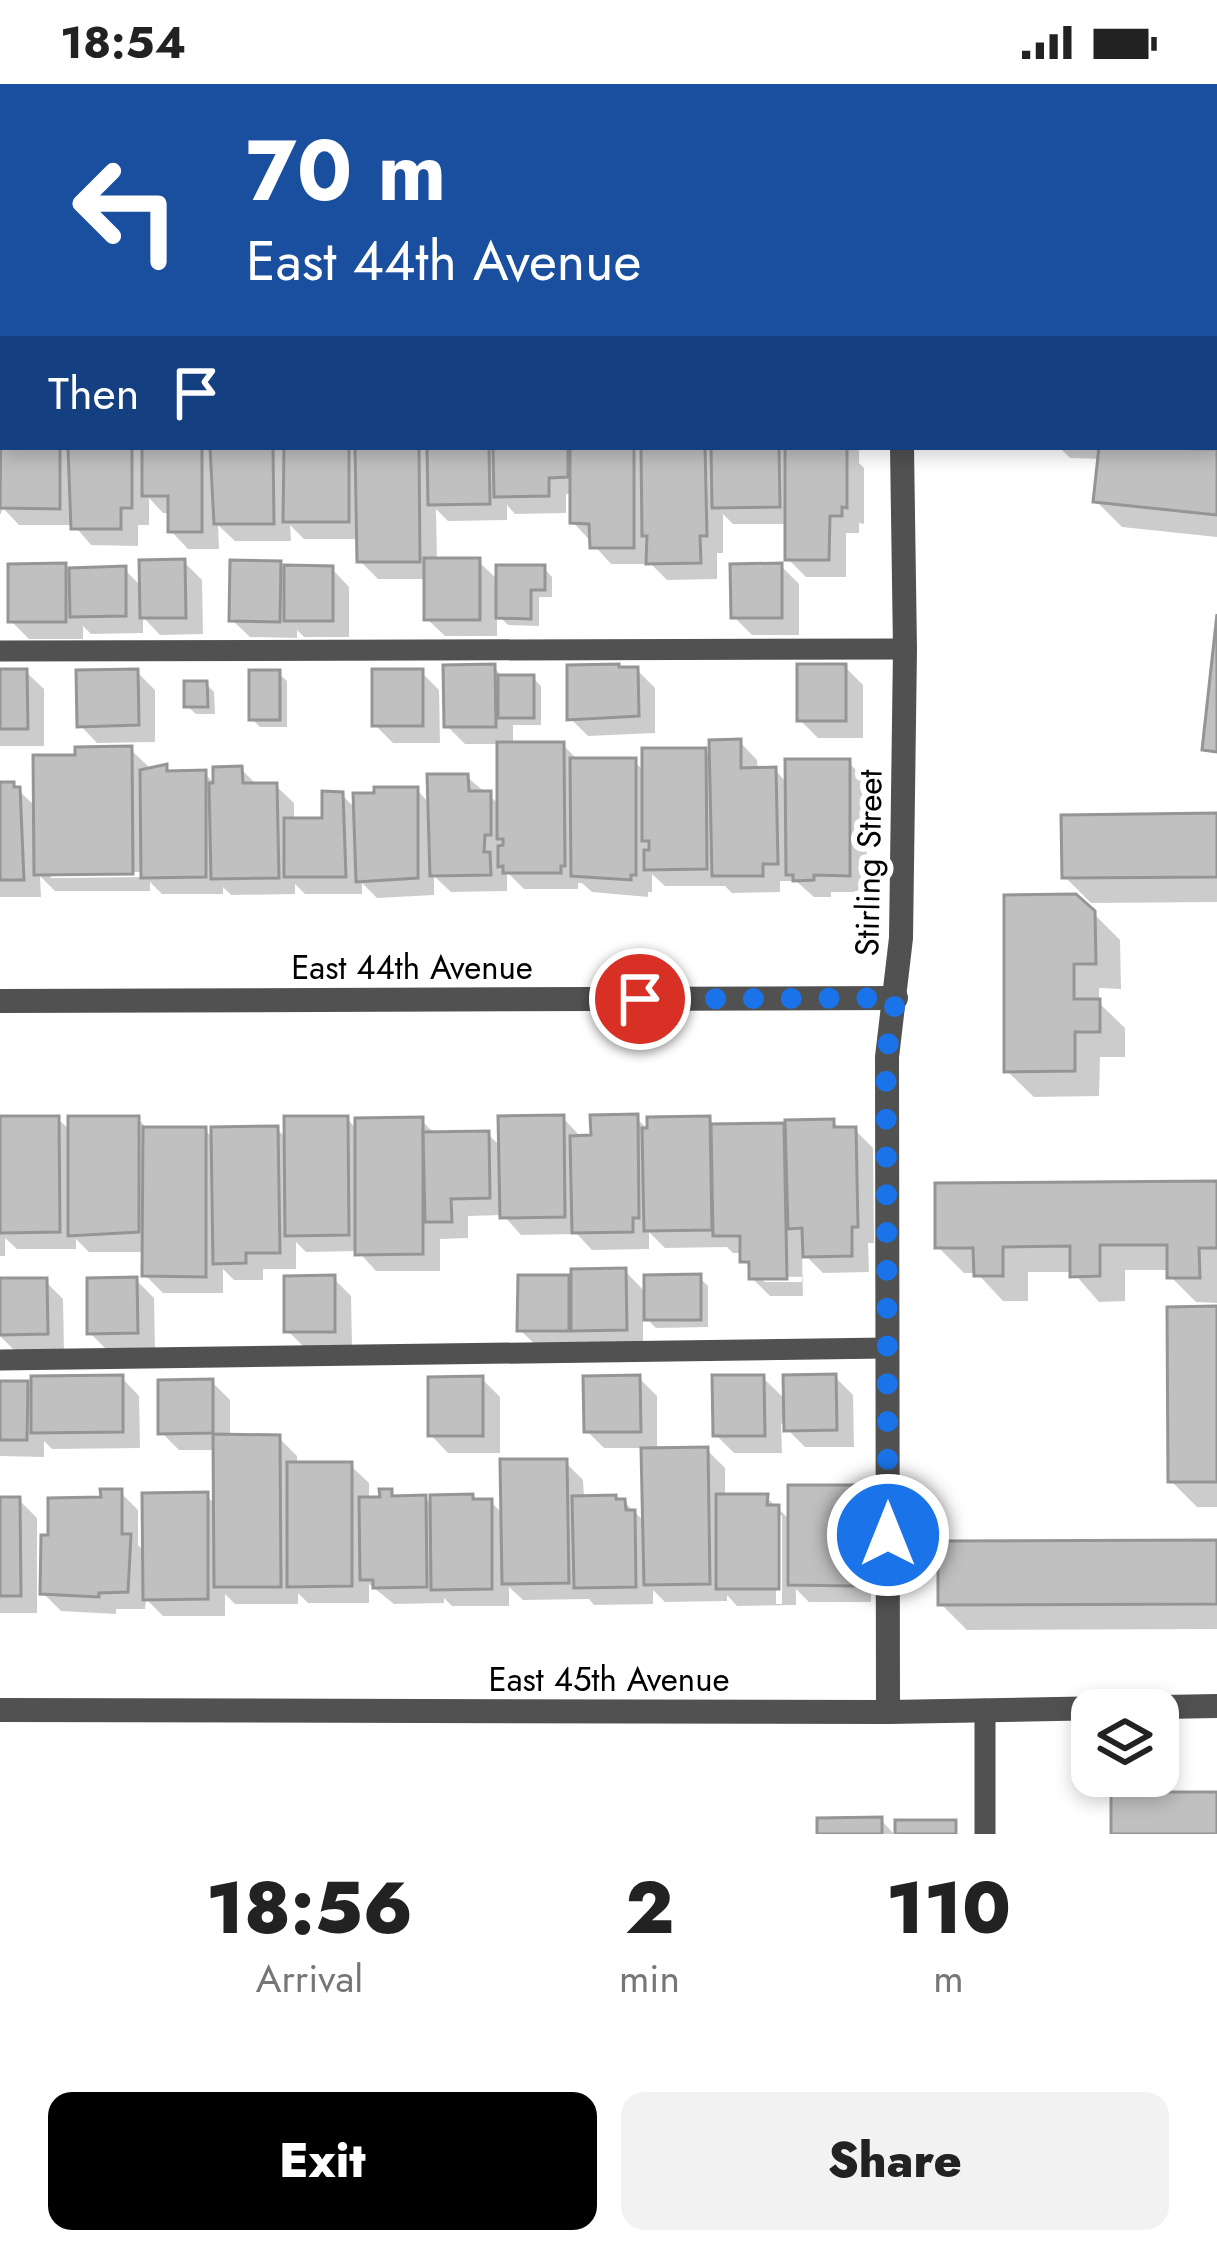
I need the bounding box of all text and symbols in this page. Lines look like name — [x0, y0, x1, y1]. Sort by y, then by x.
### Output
text: 18:54 — [60, 10, 186, 75]
text: 70 m — [246, 110, 446, 232]
icon: left — [48, 132, 204, 288]
text: East 44th Avenue — [246, 222, 641, 300]
icon: arrive — [163, 360, 229, 426]
text: Then — [48, 361, 139, 426]
street label: Stirling Street — [843, 769, 894, 957]
street label: East 44th Avenue — [291, 944, 533, 991]
pin — [589, 948, 691, 1050]
icon: arrive — [607, 966, 673, 1032]
position arrow — [825, 1472, 951, 1598]
street label: East 45th Avenue — [489, 1656, 729, 1703]
map controls — [1071, 1689, 1179, 1797]
button: layers — [1071, 1689, 1179, 1797]
text: 18:56 — [206, 1856, 413, 1960]
text: 2 — [625, 1856, 674, 1960]
text: 110 — [886, 1856, 1011, 1960]
text: Arrival — [256, 1950, 363, 2007]
text: min — [619, 1950, 680, 2007]
text: m — [933, 1950, 964, 2007]
button: Exit — [48, 2092, 597, 2230]
button: Share — [621, 2092, 1169, 2230]

